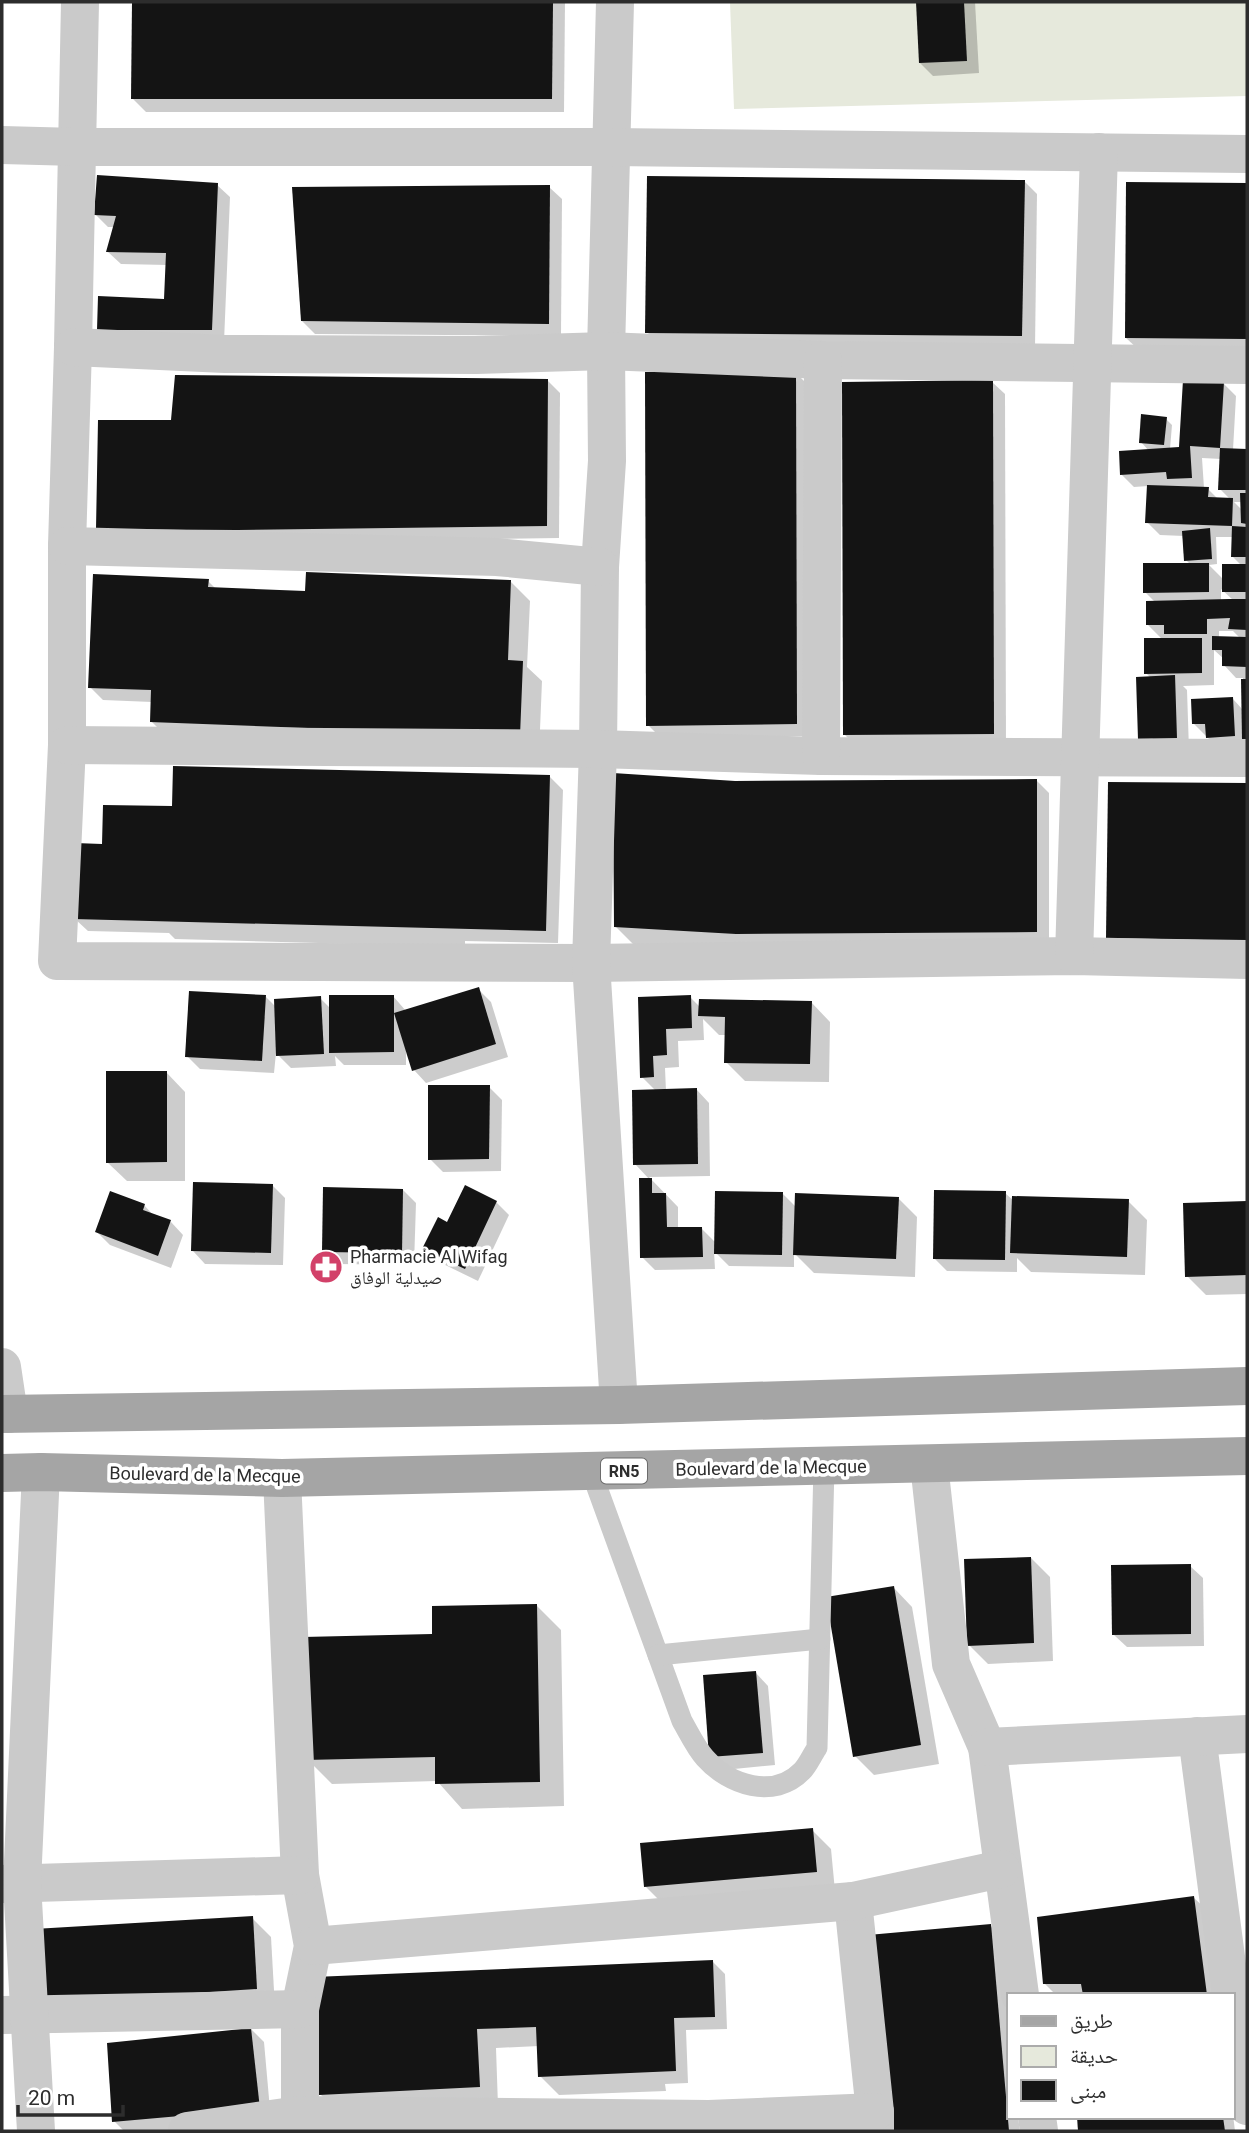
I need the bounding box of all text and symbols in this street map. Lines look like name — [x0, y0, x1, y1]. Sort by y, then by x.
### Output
place label: Pharmacie Al Wifag صيدلية الوفاق — [350, 1246, 508, 1289]
pharmacy icon: Pharmacie Al Wifag صيدلية الوفاق — [307, 1248, 345, 1286]
street label: Boulevard de la Mecque — [675, 1455, 867, 1480]
road number: RN5 — [601, 1458, 647, 1484]
street label: Boulevard de la Mecque — [109, 1462, 301, 1487]
legend — [1007, 1993, 1235, 2119]
text: طريق — [1070, 2009, 1113, 2034]
text: حديقة — [1070, 2044, 1118, 2068]
scale bar — [18, 2074, 122, 2118]
text: مبنى — [1070, 2079, 1106, 2104]
text: 20 m — [28, 2086, 75, 2110]

